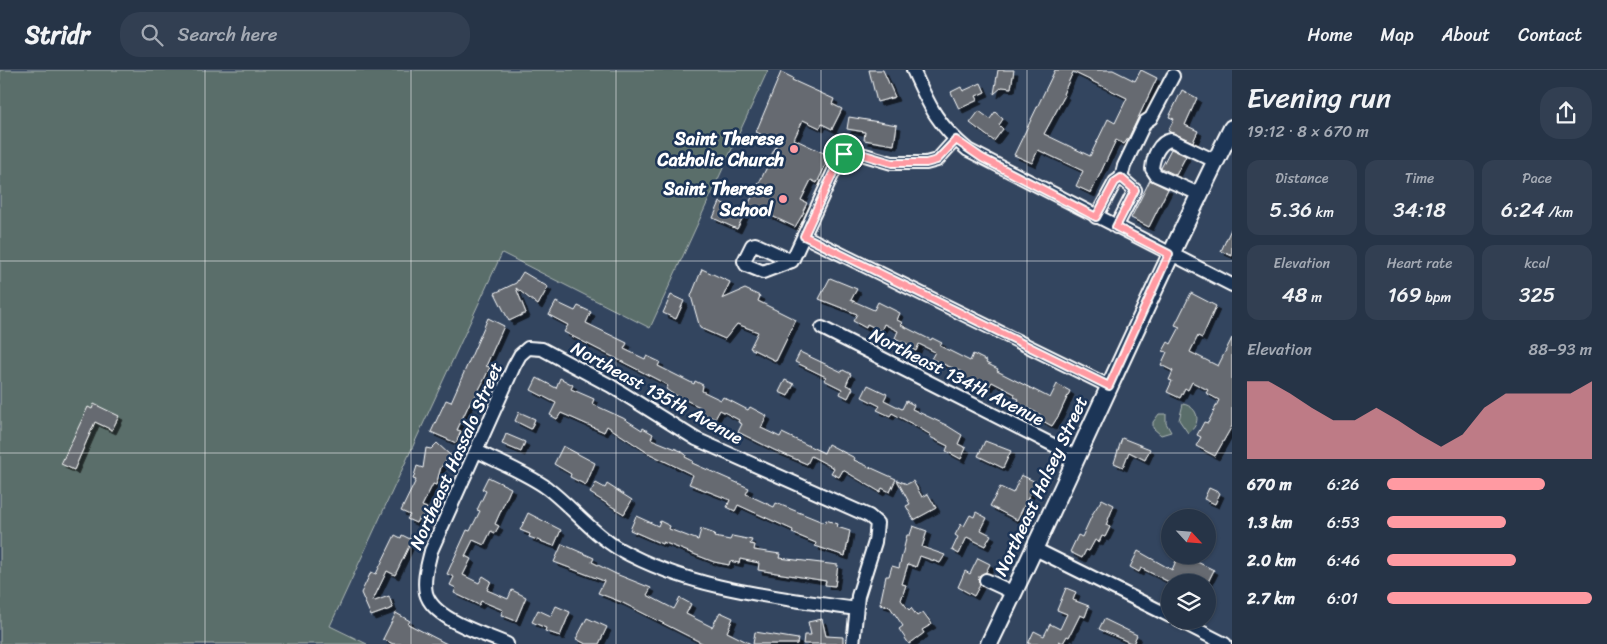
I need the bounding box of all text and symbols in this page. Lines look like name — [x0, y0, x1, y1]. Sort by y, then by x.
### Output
search box — [120, 12, 470, 57]
text: Stridr — [25, 14, 90, 56]
text: Search here — [178, 18, 278, 51]
text: Home — [1308, 19, 1353, 51]
text: Map — [1381, 19, 1414, 51]
text: About — [1442, 19, 1490, 51]
text: Contact — [1518, 19, 1582, 51]
icon: search — [138, 21, 166, 49]
text: Evening run — [1247, 73, 1391, 122]
button: share — [1540, 87, 1592, 139]
text: 19:12 · 8 × 670 m — [1247, 117, 1369, 146]
place label: Saint Therese Catholic Church — [656, 123, 785, 176]
pin — [823, 133, 865, 175]
icon: arrive — [830, 140, 858, 168]
marker: Saint Therese Catholic Church — [788, 143, 800, 155]
text: Distance — [1275, 166, 1328, 191]
text: Time — [1405, 166, 1434, 191]
text: Pace — [1522, 166, 1552, 191]
place label: Saint Therese School — [663, 173, 774, 226]
text: 5.36 — [1270, 191, 1312, 229]
text: 34:18 — [1393, 191, 1446, 229]
text: 6:24 — [1501, 191, 1545, 229]
marker: Saint Therese School — [777, 193, 789, 205]
text: km — [1312, 200, 1334, 225]
text: /km — [1545, 200, 1573, 225]
text: Elevation — [1273, 251, 1330, 276]
text: Heart rate — [1387, 251, 1452, 276]
text: kcal — [1524, 251, 1550, 276]
text: 48 — [1282, 276, 1308, 314]
text: 169 — [1388, 276, 1422, 314]
text: 325 — [1519, 276, 1555, 314]
text: m — [1308, 285, 1322, 310]
text: bpm — [1422, 285, 1451, 310]
street label: Northeast 134th Avenue — [864, 319, 1051, 435]
street label: Northeast 135th Avenue — [565, 332, 749, 454]
text: Elevation — [1247, 335, 1312, 364]
text: 88–93 m — [1529, 335, 1592, 364]
street label: Northeast Hassalo Street — [400, 357, 512, 555]
street label: Northeast Halsey Street — [985, 390, 1097, 581]
text: 670 m — [1247, 470, 1292, 499]
text: 6:26 — [1327, 470, 1359, 499]
text: 1.3 km — [1247, 508, 1292, 537]
text: 6:53 — [1327, 508, 1359, 537]
north arrow — [1161, 509, 1216, 564]
map controls — [1161, 509, 1216, 629]
text: 2.0 km — [1247, 546, 1296, 575]
text: 6:46 — [1327, 546, 1360, 575]
button: layers — [1161, 574, 1216, 629]
text: 2.7 km — [1247, 584, 1295, 613]
text: 6:01 — [1327, 584, 1358, 613]

